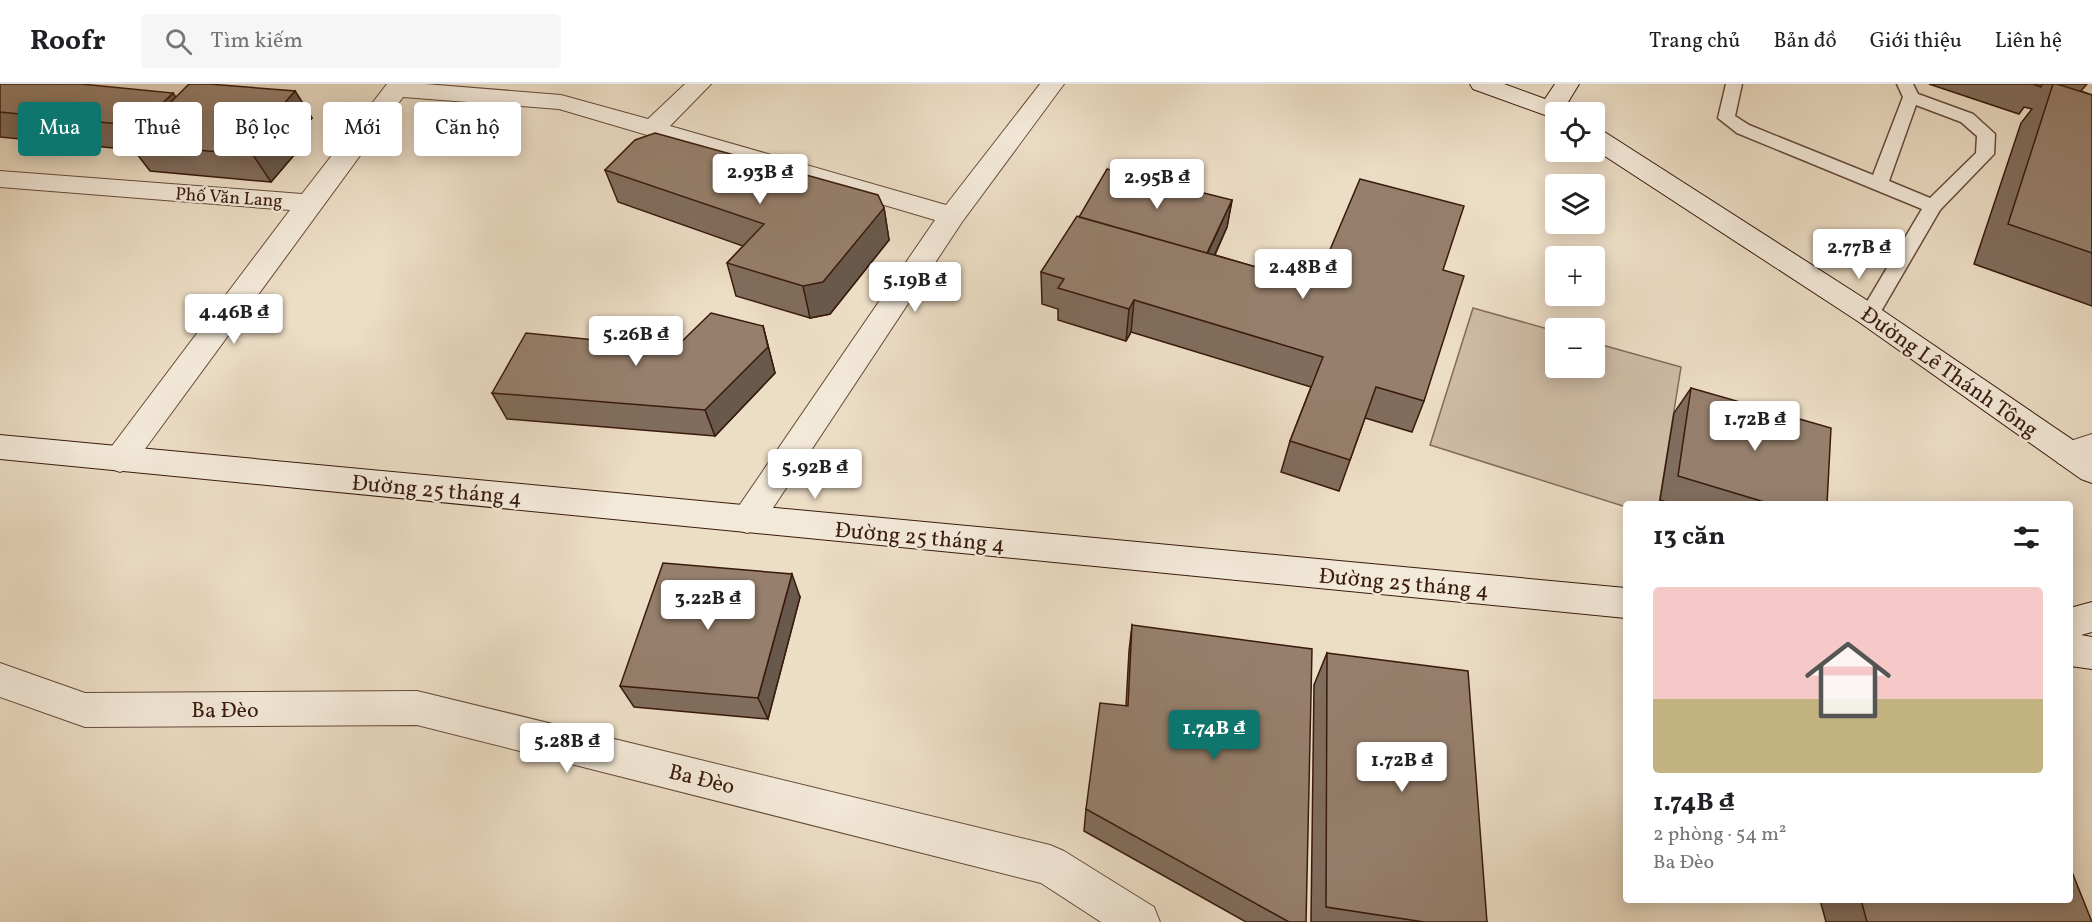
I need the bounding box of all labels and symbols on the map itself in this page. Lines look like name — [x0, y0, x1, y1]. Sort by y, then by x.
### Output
pin: 2.93B ₫ — [705, 154, 815, 205]
pin: 2.95B ₫ — [1102, 159, 1212, 210]
street label: Phố Văn Lang — [174, 182, 283, 215]
pin: 2.77B ₫ — [1804, 229, 1914, 280]
pin: 2.48B ₫ — [1248, 249, 1358, 300]
pin: 5.19B ₫ — [860, 262, 970, 313]
pin: 4.46B ₫ — [179, 294, 289, 345]
street label: Đường Lê Thánh Tông — [1853, 300, 2044, 446]
pin: 5.26B ₫ — [581, 316, 691, 367]
pin: 1.72B ₫ — [1700, 401, 1810, 452]
pin: 5.92B ₫ — [760, 449, 870, 500]
street label: Đường 25 tháng 4 — [350, 469, 523, 514]
street label: Đường 25 tháng 4 — [833, 516, 1006, 561]
street label: Đường 25 tháng 4 — [1317, 562, 1490, 607]
pin: 3.22B ₫ — [653, 580, 763, 631]
street label: Ba Đèo — [191, 696, 259, 727]
pin: 1.74B ₫ — [1159, 710, 1269, 761]
pin: 5.28B ₫ — [512, 723, 622, 774]
pin: 1.72B ₫ — [1347, 742, 1457, 793]
street label: Ba Đèo — [665, 757, 738, 804]

